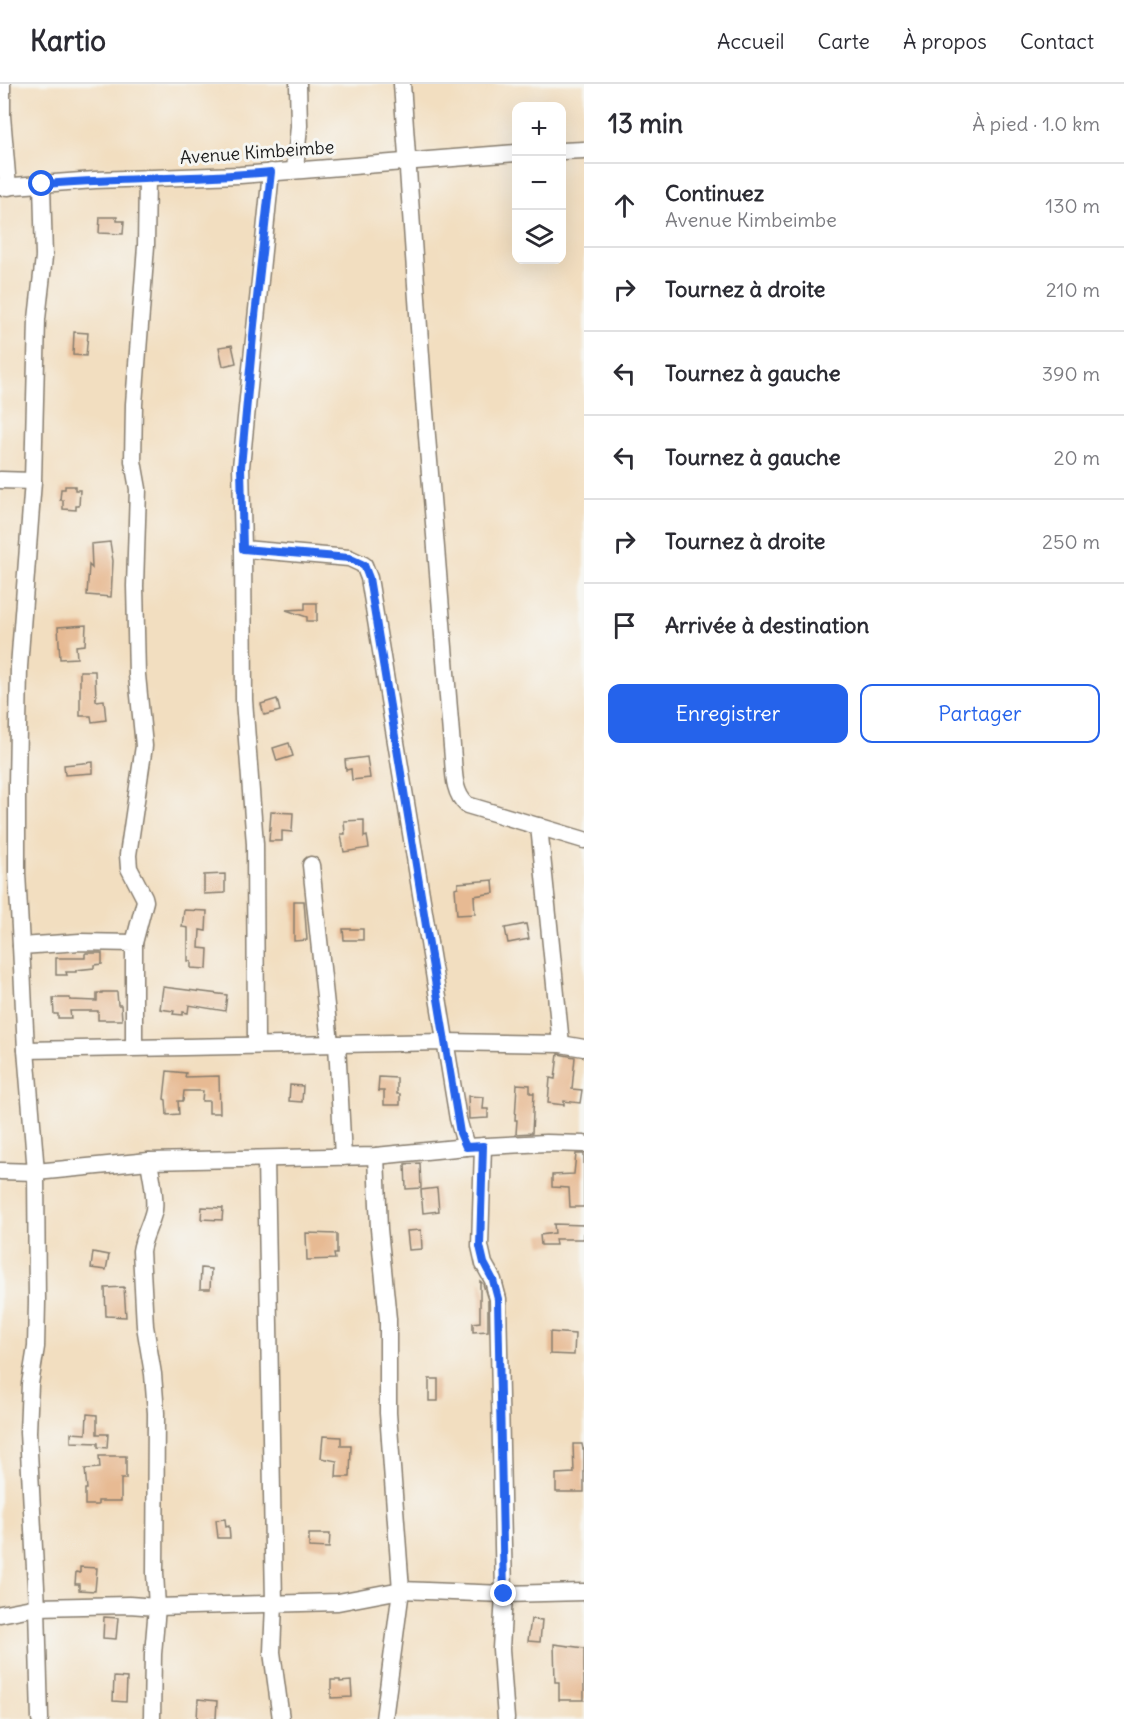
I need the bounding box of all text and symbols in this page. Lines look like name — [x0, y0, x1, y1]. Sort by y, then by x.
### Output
text: Kartio — [30, 23, 106, 59]
text: Accueil — [717, 28, 785, 55]
text: Carte — [818, 28, 870, 55]
text: À propos — [903, 28, 987, 55]
text: Contact — [1020, 28, 1094, 55]
map controls — [512, 102, 566, 264]
button: + — [512, 102, 566, 156]
text: 13 min — [608, 107, 683, 140]
text: À pied · 1.0 km — [972, 111, 1100, 136]
street label: Avenue Kimbeimbe — [179, 135, 335, 169]
button: − — [512, 156, 566, 210]
route start — [28, 170, 54, 196]
text: Continuez — [665, 179, 764, 207]
icon: ahead — [608, 189, 641, 222]
text: 130 m — [1045, 193, 1100, 218]
text: Avenue Kimbeimbe — [665, 207, 837, 232]
button: layers — [512, 210, 566, 264]
icon: right — [608, 273, 641, 306]
text: Tournez à droite — [665, 275, 825, 303]
text: 210 m — [1046, 277, 1100, 302]
icon: left — [608, 357, 641, 390]
text: Tournez à gauche — [665, 359, 841, 387]
text: 390 m — [1042, 361, 1100, 386]
icon: left — [608, 441, 641, 474]
text: Tournez à gauche — [665, 443, 841, 471]
text: 20 m — [1054, 445, 1100, 470]
icon: right — [608, 525, 641, 558]
text: Tournez à droite — [665, 527, 825, 555]
text: 250 m — [1042, 529, 1100, 554]
icon: arrive — [608, 609, 641, 642]
text: Arrivée à destination — [665, 611, 869, 639]
button: Enregistrer — [608, 684, 848, 743]
button: Partager — [860, 684, 1100, 743]
route end — [490, 1580, 516, 1606]

